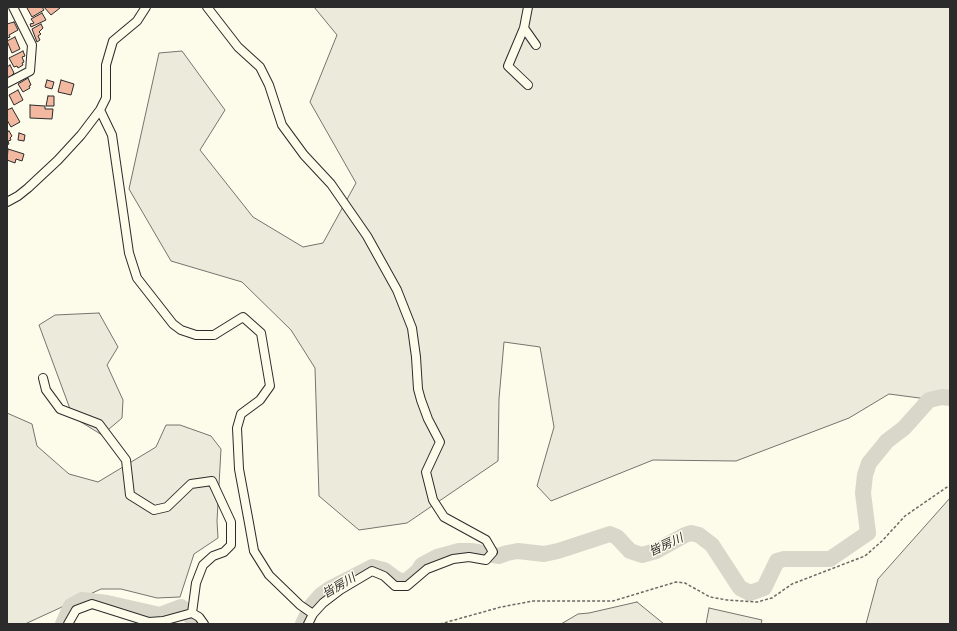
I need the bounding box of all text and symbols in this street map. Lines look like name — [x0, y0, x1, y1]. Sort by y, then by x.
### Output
water label: 皆房川 — [647, 531, 685, 559]
water label: 皆房川 — [320, 571, 358, 601]

